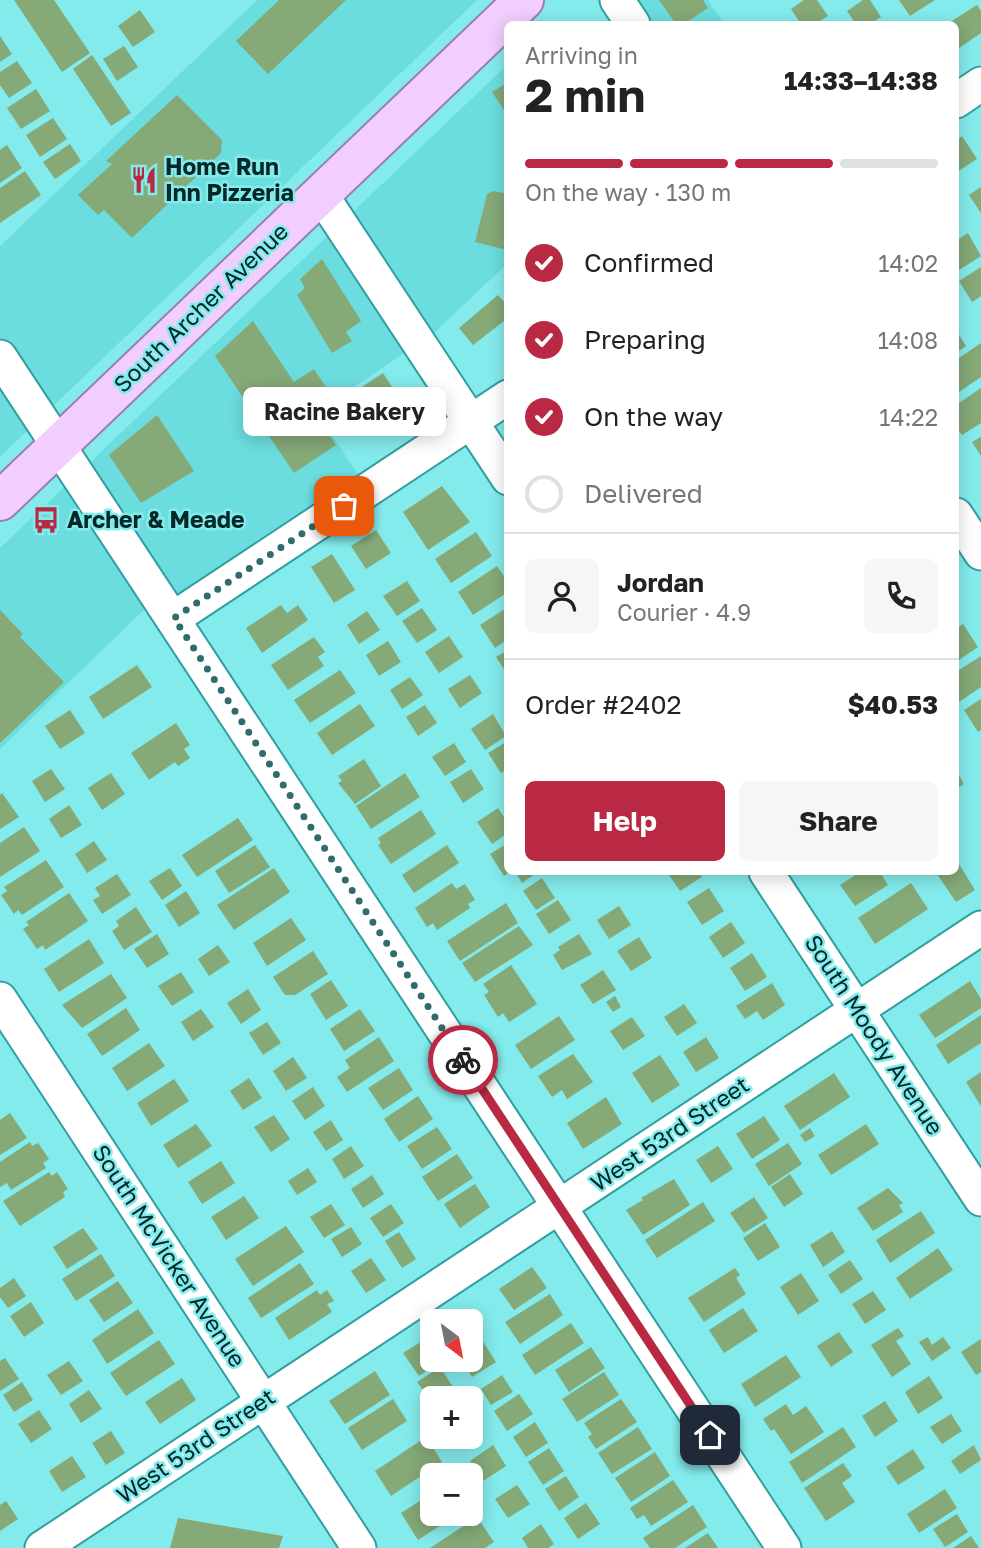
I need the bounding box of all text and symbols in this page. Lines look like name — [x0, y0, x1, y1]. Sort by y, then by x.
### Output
text: Arriving in — [525, 41, 638, 69]
text: 14:33–14:38 — [784, 65, 938, 96]
text: 2 min — [525, 67, 645, 122]
place label: Home Run Inn Pizzeria — [165, 152, 294, 206]
restaurant icon: Home Run Inn Pizzeria — [129, 165, 159, 195]
text: On the way · 130 m — [525, 178, 731, 206]
street label: South Archer Avenue — [107, 217, 293, 398]
icon: check — [525, 244, 563, 282]
text: Confirmed — [584, 247, 714, 278]
text: 14:02 — [878, 249, 938, 277]
icon: check — [525, 321, 563, 359]
text: Preparing — [584, 324, 706, 355]
text: 14:08 — [878, 326, 938, 354]
callout: Racine Bakery — [243, 387, 446, 436]
text: Racine Bakery — [264, 397, 425, 425]
icon: check — [525, 398, 563, 436]
text: On the way — [584, 401, 723, 432]
text: 14:22 — [879, 403, 938, 431]
pin — [314, 476, 374, 536]
text: Delivered — [584, 478, 703, 509]
icon: bag — [325, 487, 363, 525]
bus stop icon: Archer & Meade — [31, 505, 61, 535]
place label: Archer & Meade — [67, 505, 245, 533]
button: person — [525, 559, 599, 633]
button: phone — [864, 559, 938, 633]
text: Jordan — [617, 567, 704, 598]
text: Courier · 4.9 — [617, 598, 751, 626]
text: Order #2402 — [525, 689, 682, 720]
text: $40.53 — [847, 689, 938, 720]
button: Help — [525, 781, 725, 861]
button: Share — [739, 781, 938, 861]
street label: South Moody Avenue — [800, 929, 950, 1140]
courier — [428, 1025, 498, 1095]
icon: bike — [444, 1041, 482, 1079]
street label: West 53rd Street — [585, 1070, 754, 1197]
street label: South McVicker Avenue — [87, 1139, 252, 1372]
north arrow — [420, 1309, 483, 1372]
map controls — [420, 1309, 483, 1526]
street label: West 53rd Street — [111, 1382, 280, 1509]
button: + — [420, 1386, 483, 1449]
pin — [680, 1405, 740, 1465]
icon: home — [691, 1416, 729, 1454]
button: − — [420, 1463, 483, 1526]

